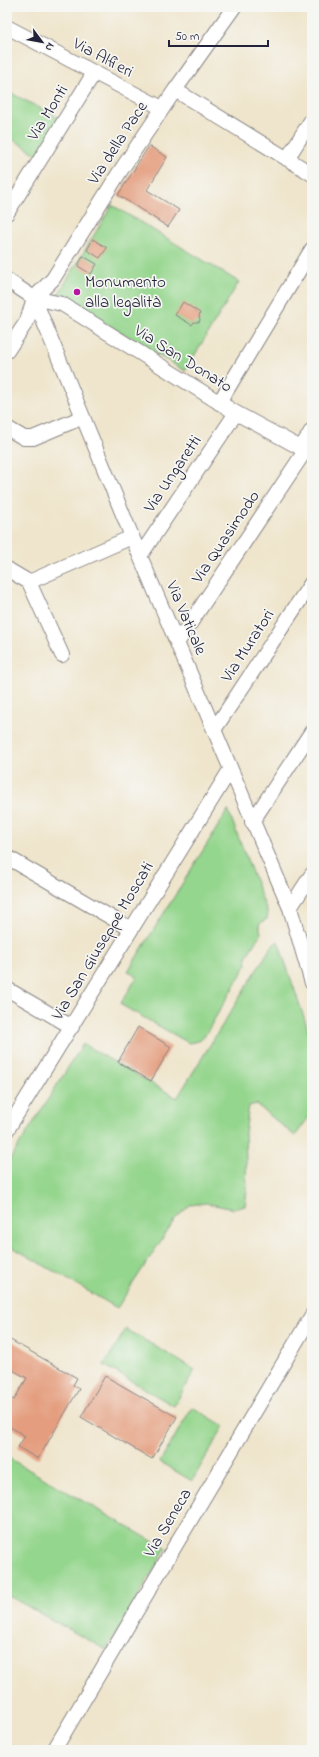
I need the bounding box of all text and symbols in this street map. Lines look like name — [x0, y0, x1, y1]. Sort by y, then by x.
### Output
north arrow — [22, 22, 62, 62]
scale bar — [169, 22, 268, 48]
text: 50 m — [175, 28, 199, 46]
street label: Via Alfieri — [67, 31, 138, 84]
text: N — [41, 39, 58, 54]
street label: Via Monti — [21, 80, 75, 147]
street label: Via della Pace — [81, 96, 155, 190]
place label: Monumento alla legalità — [85, 270, 166, 317]
marker: Monumento alla legalità — [72, 287, 82, 297]
street label: Via San Donato — [128, 318, 237, 399]
street label: Via Ungaretti — [137, 430, 210, 520]
street label: Via Quasimodo — [185, 485, 266, 589]
street label: Via Vaticale — [159, 576, 213, 659]
street label: Via Muratori — [214, 605, 281, 688]
street label: Via San Giuseppe Moscati — [45, 857, 160, 1026]
street label: Via Seneca — [137, 1484, 198, 1563]

